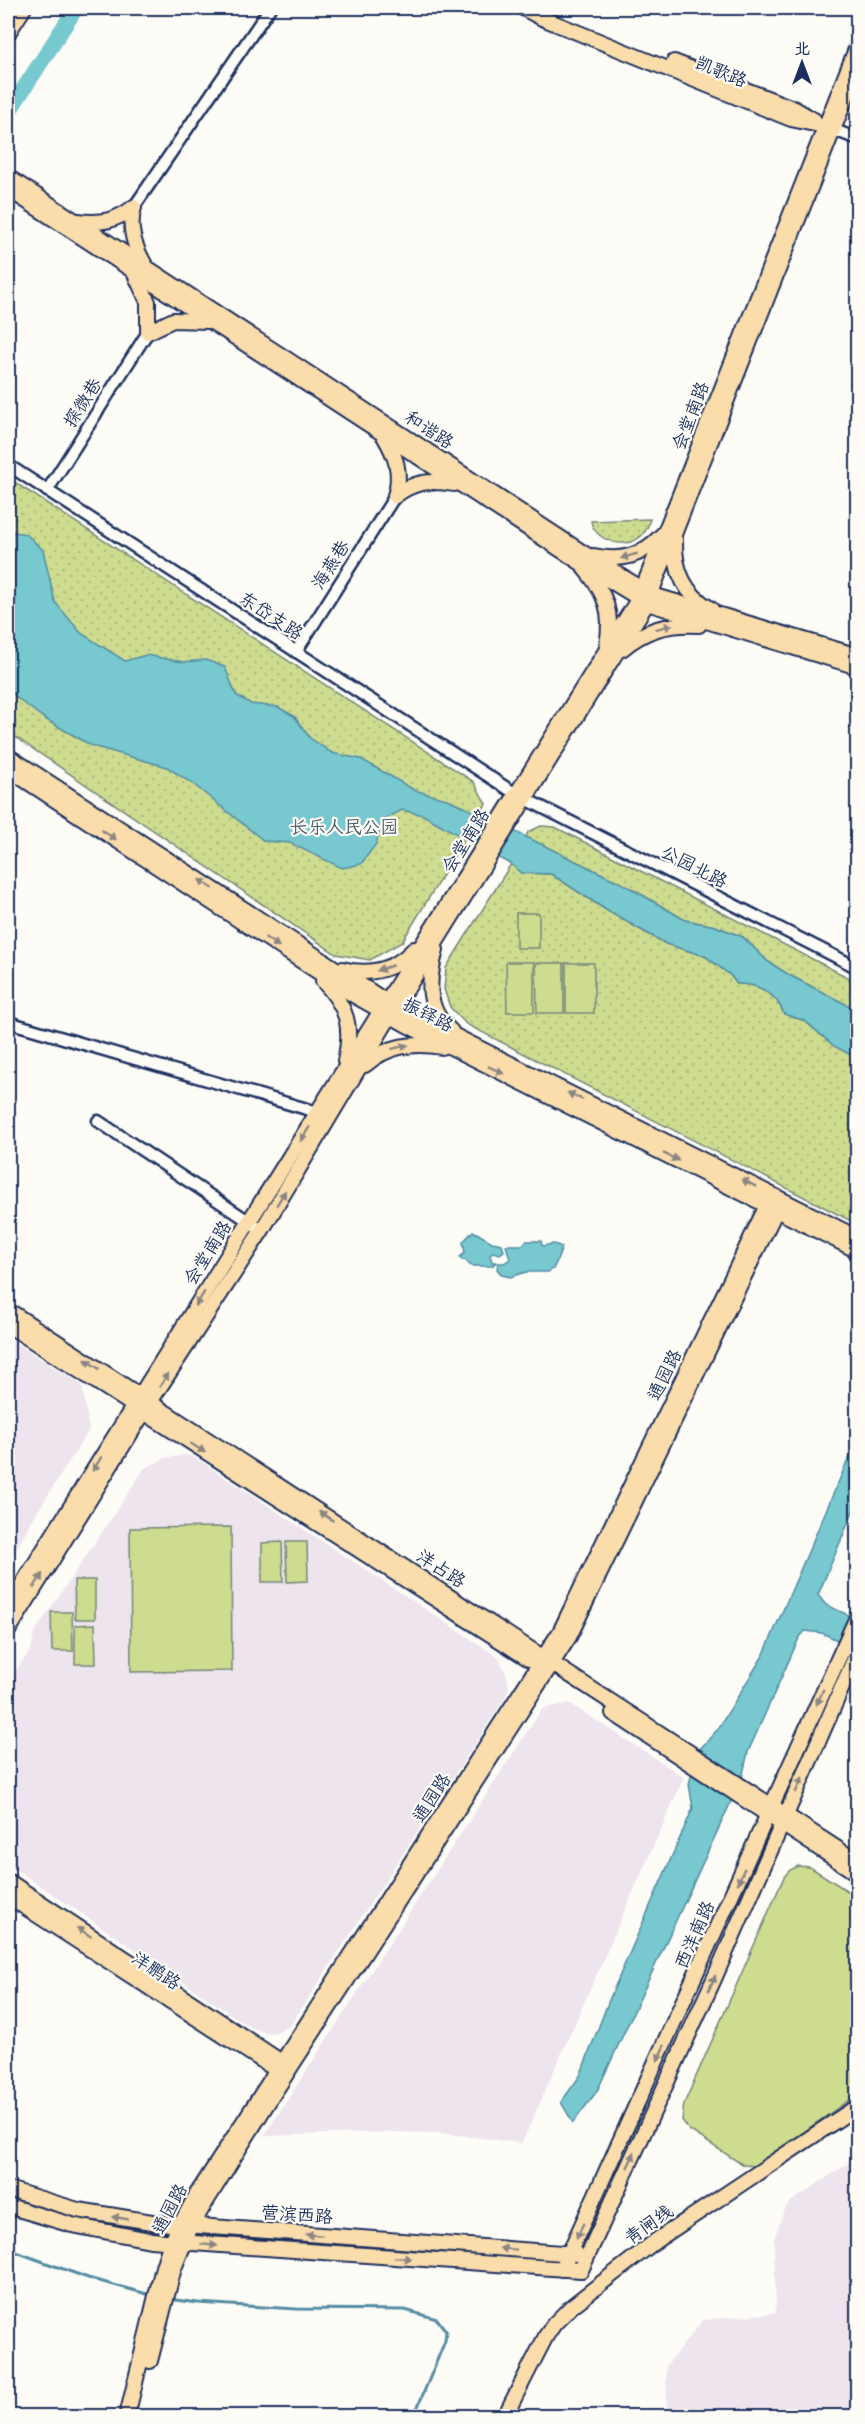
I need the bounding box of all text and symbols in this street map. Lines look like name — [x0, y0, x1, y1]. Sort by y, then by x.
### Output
north arrow — [772, 33, 832, 93]
text: 北 — [794, 39, 810, 59]
street label: 凯歌路 — [692, 51, 750, 93]
street label: 探微巷 — [59, 374, 107, 432]
street label: 会堂南路 — [667, 378, 715, 454]
street label: 和谐路 — [400, 406, 458, 454]
street label: 海燕巷 — [307, 536, 355, 594]
one-way arrow — [620, 552, 638, 561]
street label: 东岱支路 — [235, 587, 307, 645]
one-way arrow — [654, 622, 673, 632]
street label: 会堂南路 — [437, 804, 495, 878]
park label: 长乐人民公园 — [290, 816, 398, 839]
one-way arrow — [101, 830, 117, 841]
street label: 公园北路 — [657, 840, 731, 894]
one-way arrow — [198, 878, 214, 890]
one-way arrow — [264, 937, 280, 948]
one-way arrow — [376, 963, 394, 973]
street label: 振铎路 — [399, 992, 457, 1038]
one-way arrow — [391, 1041, 409, 1051]
one-way arrow — [488, 1065, 505, 1075]
one-way arrow — [566, 1091, 583, 1100]
one-way arrow — [299, 1126, 310, 1142]
one-way arrow — [662, 1152, 679, 1162]
one-way arrow — [740, 1178, 757, 1188]
one-way arrow — [275, 1190, 286, 1206]
street label: 会堂南路 — [179, 1216, 237, 1290]
one-way arrow — [195, 1291, 206, 1307]
street label: 通园路 — [643, 1346, 687, 1404]
one-way arrow — [84, 1359, 100, 1370]
one-way arrow — [158, 1372, 169, 1388]
one-way arrow — [190, 1442, 206, 1453]
one-way arrow — [92, 1456, 103, 1472]
one-way arrow — [318, 1511, 334, 1522]
street label: 洋占路 — [412, 1545, 470, 1593]
one-way arrow — [33, 1573, 44, 1589]
one-way arrow — [815, 1689, 825, 1707]
street label: 通园路 — [408, 1769, 456, 1827]
one-way arrow — [794, 1775, 804, 1793]
one-way arrow — [737, 1867, 746, 1884]
street label: 西洋南路 — [670, 1897, 720, 1973]
one-way arrow — [76, 1926, 92, 1937]
street label: 洋鹏路 — [127, 1947, 185, 1995]
one-way arrow — [708, 1974, 717, 1991]
one-way arrow — [656, 2045, 665, 2062]
one-way arrow — [626, 2150, 636, 2168]
street label: 通园路 — [147, 2180, 193, 2238]
street label: 青闸线 — [620, 2200, 678, 2250]
street label: 营滨西路 — [260, 2201, 334, 2229]
one-way arrow — [110, 2213, 129, 2222]
one-way arrow — [575, 2222, 584, 2239]
one-way arrow — [304, 2230, 323, 2240]
one-way arrow — [199, 2240, 218, 2250]
one-way arrow — [499, 2244, 518, 2254]
one-way arrow — [394, 2253, 413, 2263]

